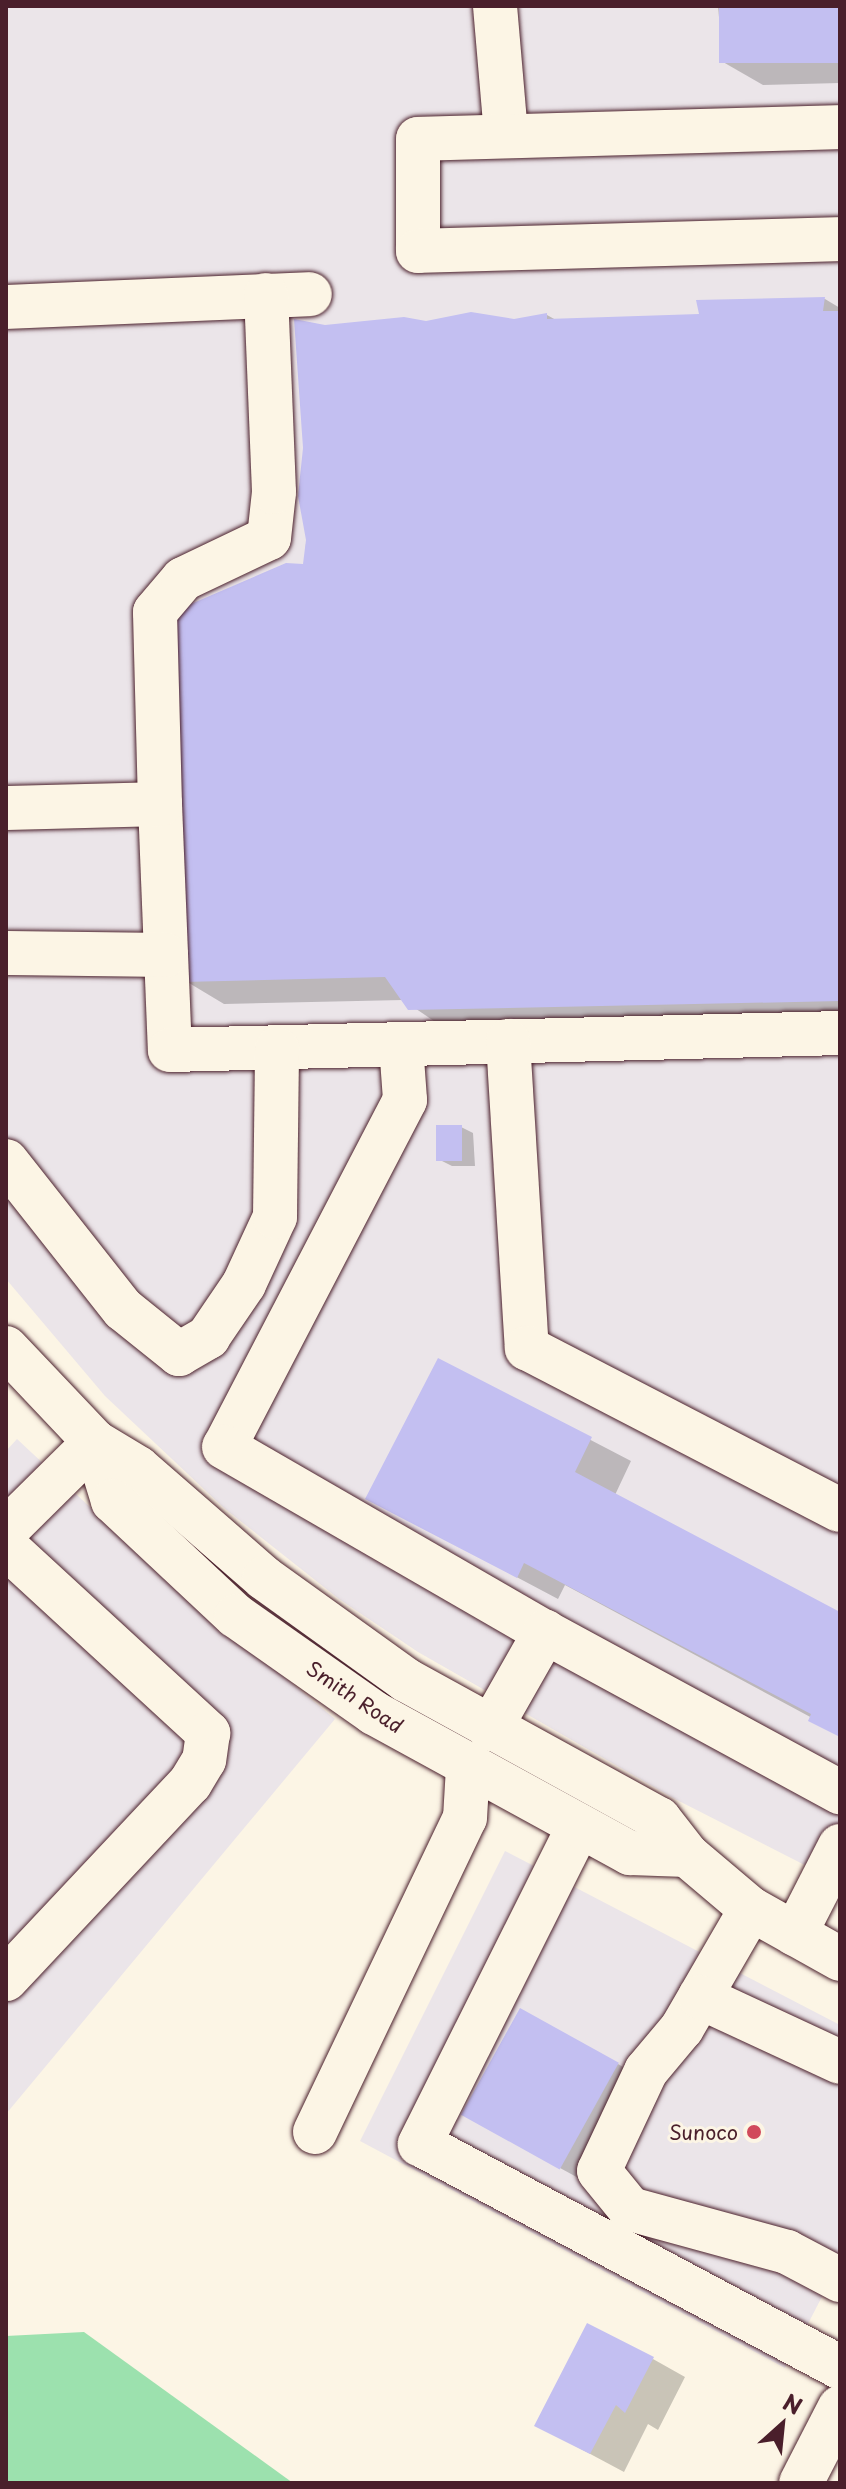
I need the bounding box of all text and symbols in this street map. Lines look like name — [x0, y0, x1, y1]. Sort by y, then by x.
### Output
street label: Smith Road — [302, 1656, 408, 1738]
place label: Sunoco — [669, 2120, 738, 2144]
marker: Sunoco — [745, 2123, 763, 2141]
north arrow — [742, 2385, 822, 2465]
text: N — [778, 2385, 808, 2422]

